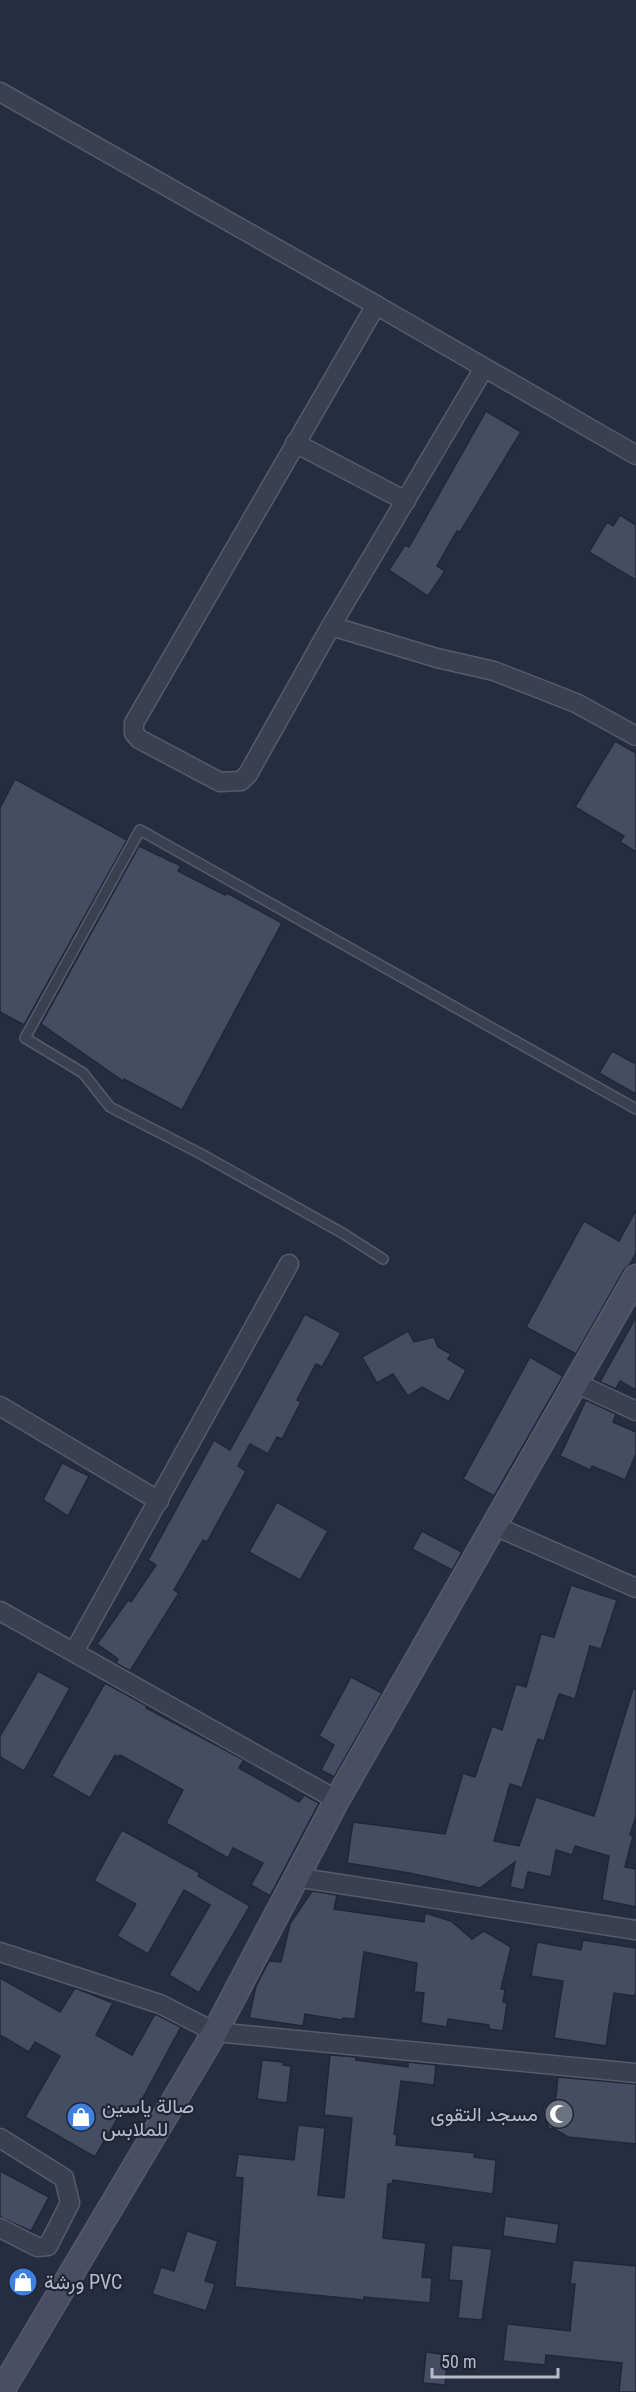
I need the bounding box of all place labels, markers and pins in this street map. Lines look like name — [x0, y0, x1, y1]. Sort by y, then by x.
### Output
place label: صالة ياسين للملابس — [102, 2094, 194, 2141]
mosque icon: مسجد التقوى — [543, 2098, 575, 2130]
shop icon: صالة ياسين للملابس — [65, 2101, 97, 2133]
place label: مسجد التقوى — [431, 2102, 538, 2127]
shop icon: ورشة PVC — [7, 2266, 39, 2298]
place label: ورشة PVC — [44, 2270, 122, 2295]

